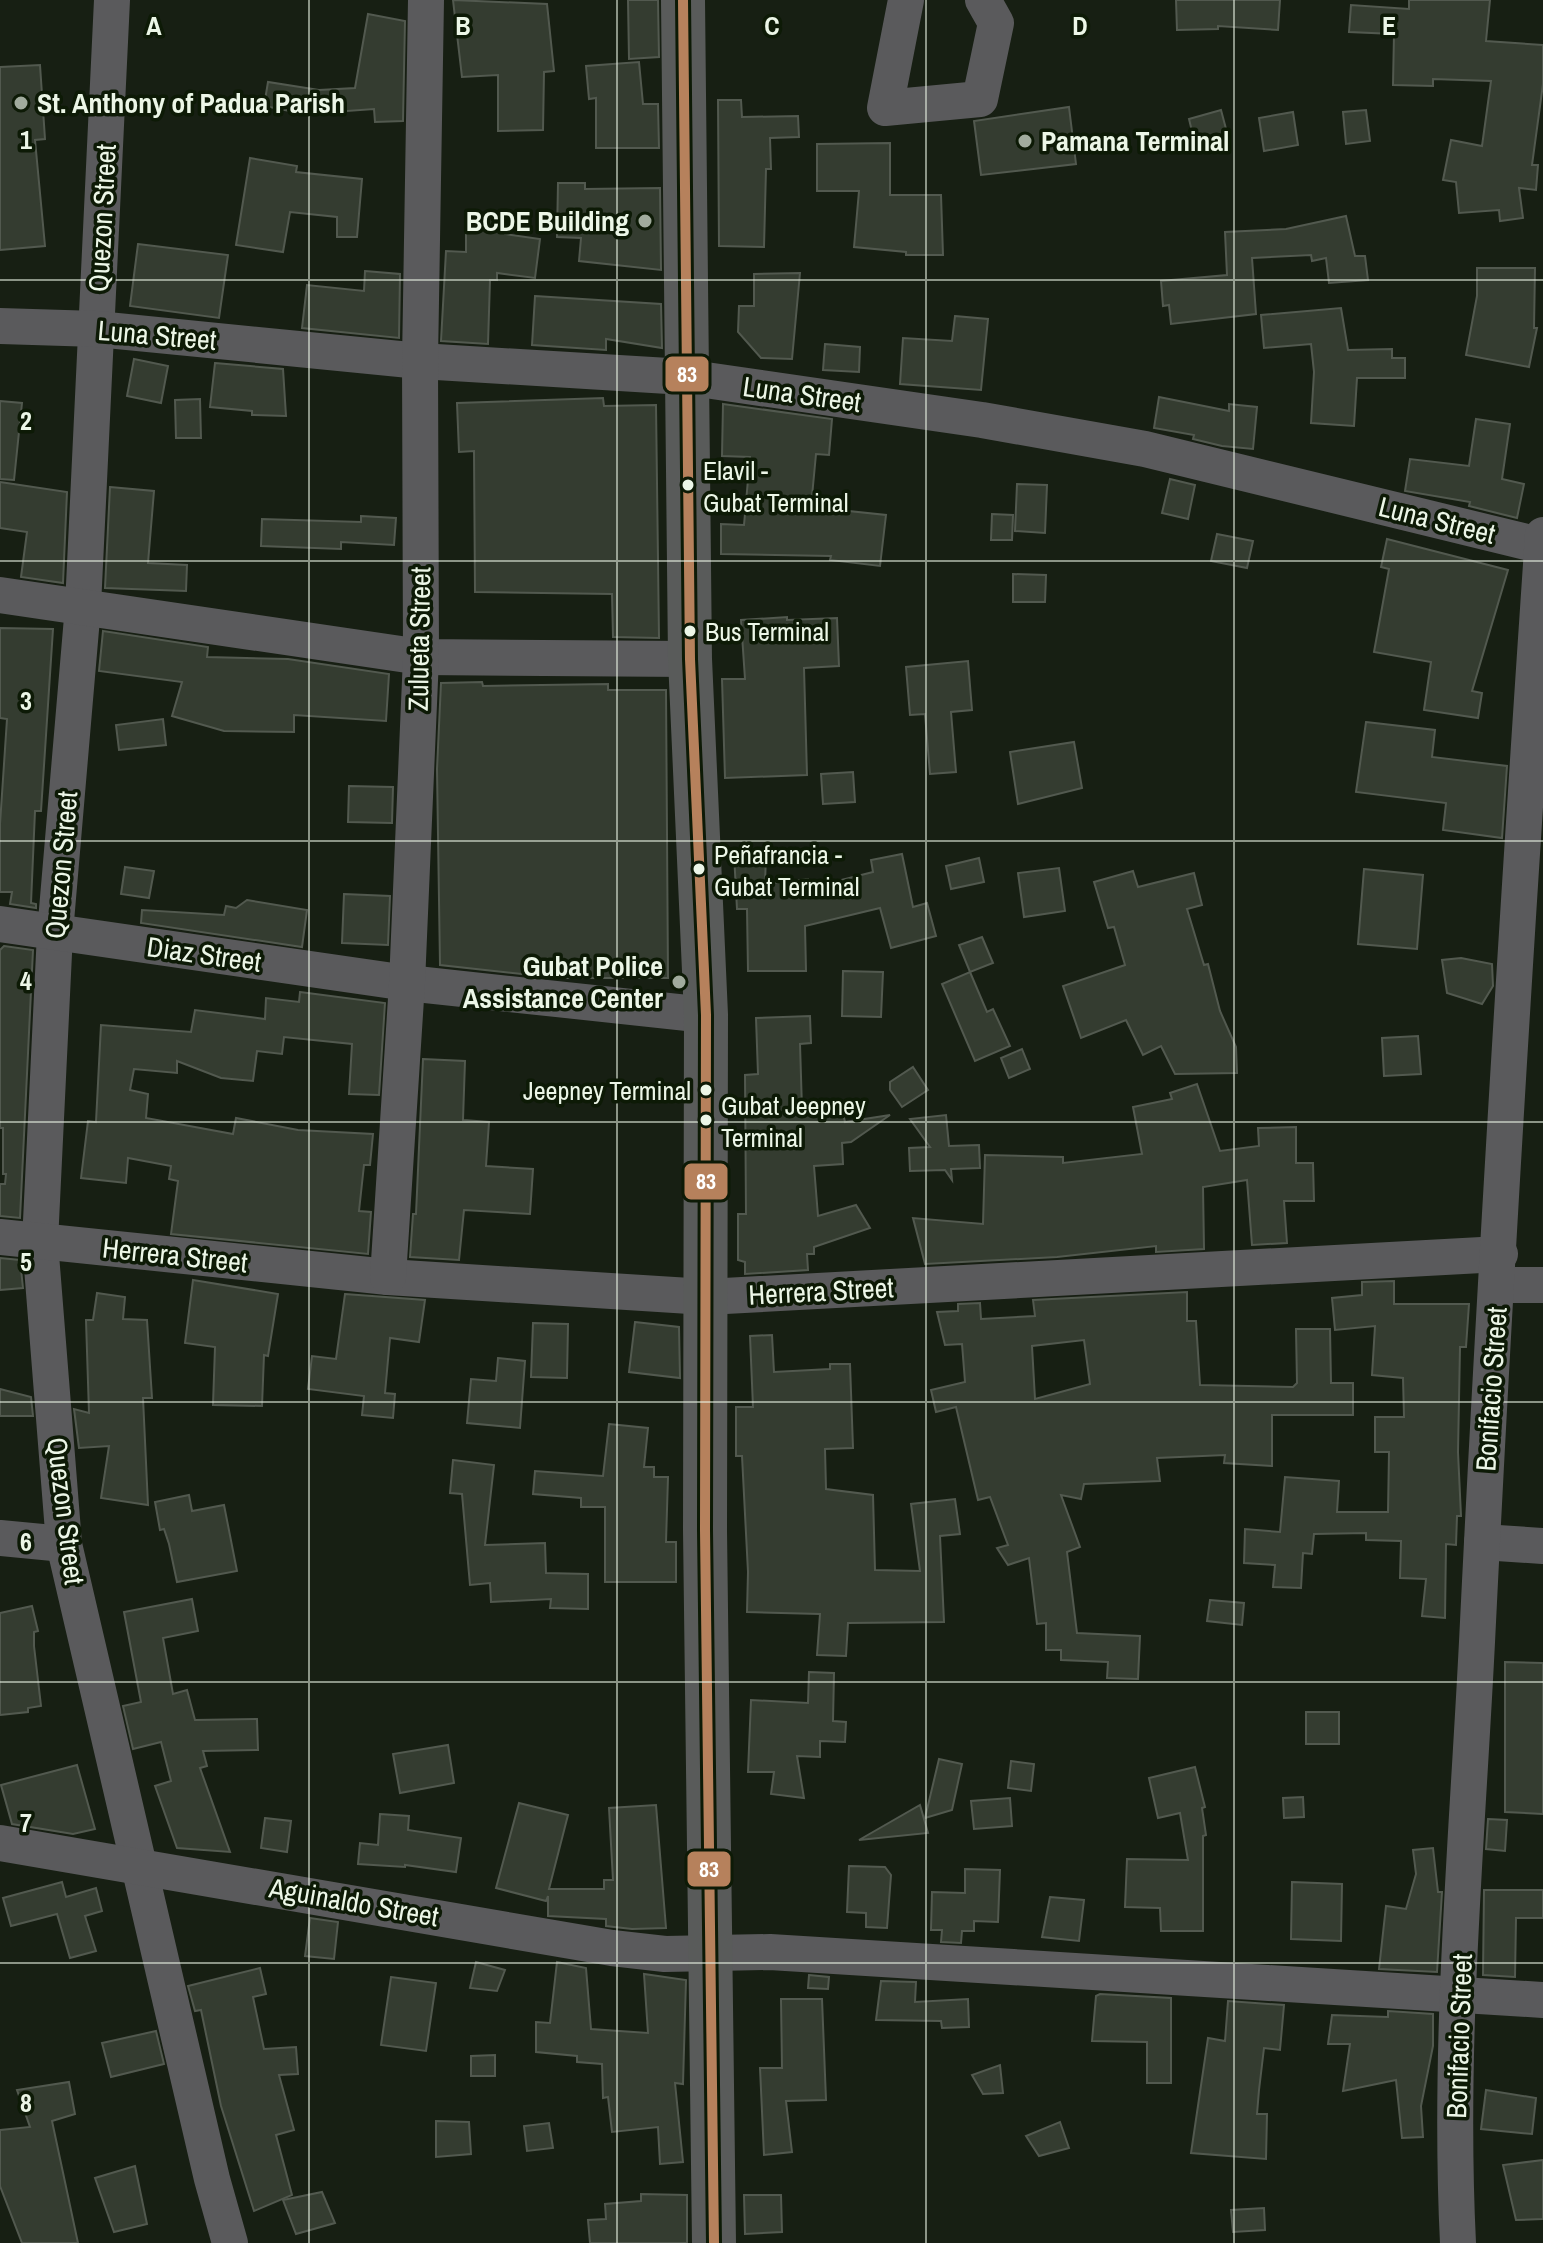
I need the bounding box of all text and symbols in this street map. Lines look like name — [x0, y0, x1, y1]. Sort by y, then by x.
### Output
text: A — [146, 8, 162, 43]
text: B — [455, 8, 471, 43]
text: C — [764, 8, 780, 43]
text: D — [1072, 8, 1088, 43]
text: E — [1382, 8, 1396, 43]
place label: St. Anthony of Padua Parish — [37, 84, 345, 122]
marker: St. Anthony of Padua Parish — [12, 94, 30, 112]
text: 1 — [20, 122, 32, 157]
place label: Pamana Terminal — [1041, 122, 1229, 160]
marker: Pamana Terminal — [1016, 132, 1034, 150]
street label: Quezon Street — [79, 143, 125, 293]
place label: BCDE Building — [466, 202, 629, 240]
marker: BCDE Building — [636, 212, 654, 230]
street label: Luna Street — [96, 311, 218, 359]
line badge: 83 — [664, 355, 710, 393]
text: 83 — [677, 359, 697, 389]
street label: Luna Street — [741, 367, 863, 421]
text: 2 — [20, 403, 32, 438]
place label: Elavil - Gubat Terminal — [703, 453, 848, 520]
marker: Elavil - Gubat Terminal — [680, 477, 696, 493]
street label: Luna Street — [1375, 487, 1499, 553]
street label: Zulueta Street — [399, 567, 439, 711]
place label: Bus Terminal — [705, 614, 829, 649]
marker: Bus Terminal — [682, 623, 698, 639]
text: 3 — [20, 683, 32, 718]
street label: Quezon Street — [36, 790, 86, 940]
place label: Peñafrancia - Gubat Terminal — [714, 837, 859, 904]
marker: Peñafrancia - Gubat Terminal — [691, 861, 707, 877]
street label: Diaz Street — [144, 927, 264, 981]
place label: Gubat Police Assistance Center — [463, 947, 663, 1017]
text: 4 — [20, 963, 32, 998]
marker: Gubat Police Assistance Center — [670, 973, 688, 991]
place label: Jeepney Terminal — [523, 1073, 691, 1108]
marker: Jeepney Terminal — [698, 1082, 714, 1098]
place label: Gubat Jeepney Terminal — [721, 1088, 866, 1155]
marker: Gubat Jeepney Terminal — [698, 1112, 714, 1128]
line badge: 83 — [683, 1162, 729, 1201]
text: 83 — [696, 1166, 716, 1196]
street label: Herrera Street — [101, 1229, 249, 1281]
text: 5 — [20, 1244, 32, 1279]
street label: Herrera Street — [747, 1268, 895, 1314]
street label: Bonifacio Street — [1466, 1306, 1516, 1472]
street label: Quezon Street — [38, 1435, 94, 1587]
text: 6 — [20, 1524, 32, 1559]
text: 7 — [20, 1805, 32, 1840]
line badge: 83 — [686, 1850, 732, 1888]
text: 83 — [699, 1854, 719, 1884]
street label: Aguinaldo Street — [265, 1868, 442, 1936]
street label: Bonifacio Street — [1437, 1953, 1481, 2119]
text: 8 — [20, 2085, 32, 2120]

